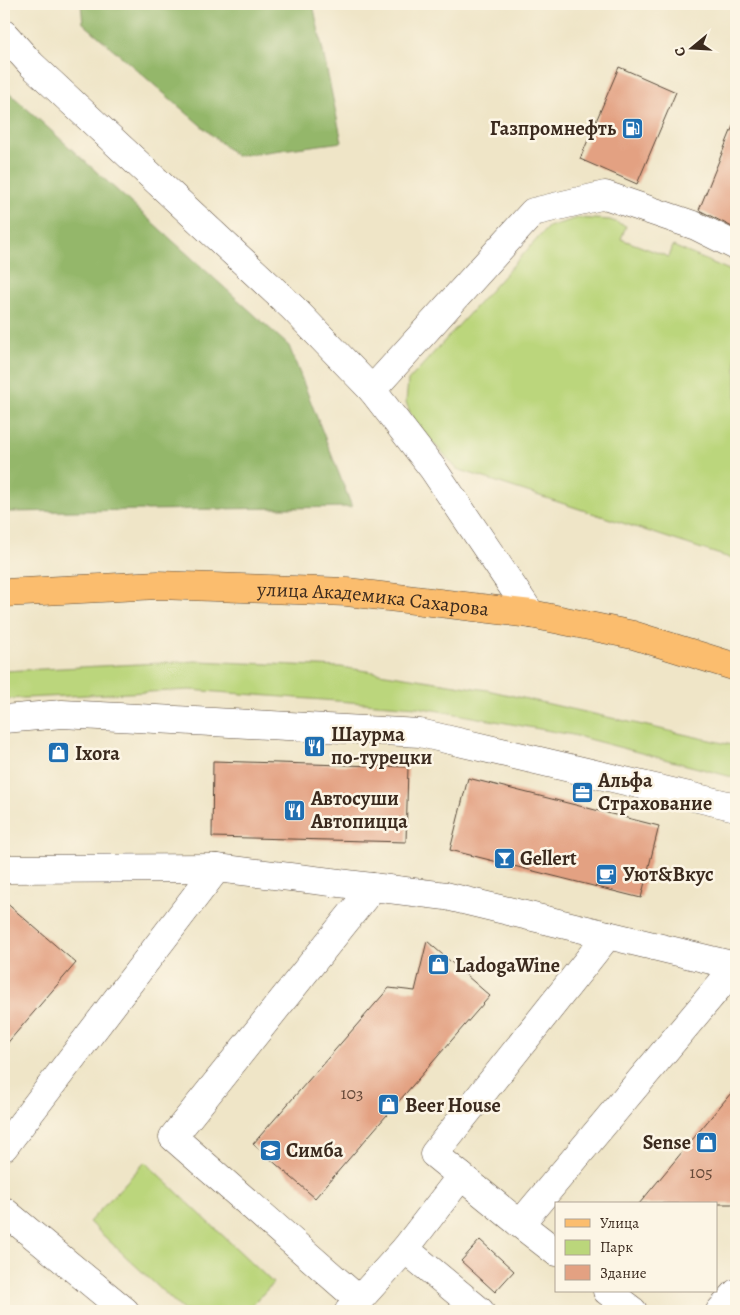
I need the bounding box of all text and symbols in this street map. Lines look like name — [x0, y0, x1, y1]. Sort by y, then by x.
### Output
north arrow — [668, 22, 718, 72]
text: С — [670, 44, 690, 59]
place label: Газпромнефть — [490, 115, 616, 142]
fuel station icon: Газпромнефть — [620, 116, 644, 140]
street label: улица Академика Сахарова — [256, 575, 491, 622]
place label: Шаурма по-турецки — [331, 721, 433, 771]
restaurant icon: Шаурма по-турецки — [303, 734, 327, 758]
place label: Ixora — [75, 740, 120, 767]
shop icon: Ixora — [47, 741, 71, 765]
place label: Альфа Страхование — [597, 767, 712, 817]
office icon: Альфа Страхование — [570, 780, 594, 804]
place label: Автосуши Автопицца — [310, 785, 408, 835]
restaurant icon: Автосуши Автопицца — [283, 798, 307, 822]
place label: Gellert — [520, 845, 577, 872]
bar icon: Gellert — [492, 846, 516, 870]
place label: Уют&Вкус — [623, 861, 714, 888]
cafe icon: Уют&Вкус — [595, 862, 619, 886]
place label: LadogaWine — [455, 952, 560, 979]
shop icon: LadogaWine — [427, 953, 451, 977]
house number: 103 — [340, 1081, 364, 1105]
place label: Beer House — [405, 1092, 501, 1119]
shop icon: Beer House — [377, 1093, 401, 1117]
place label: Sense — [643, 1129, 691, 1156]
shop icon: Sense — [695, 1130, 719, 1154]
place label: Симба — [286, 1137, 344, 1164]
school or university icon: Симба — [258, 1138, 282, 1162]
house number: 105 — [689, 1160, 713, 1184]
legend — [555, 1202, 718, 1292]
text: Улица — [600, 1213, 639, 1233]
text: Парк — [600, 1237, 633, 1257]
text: Здание — [600, 1263, 647, 1283]

